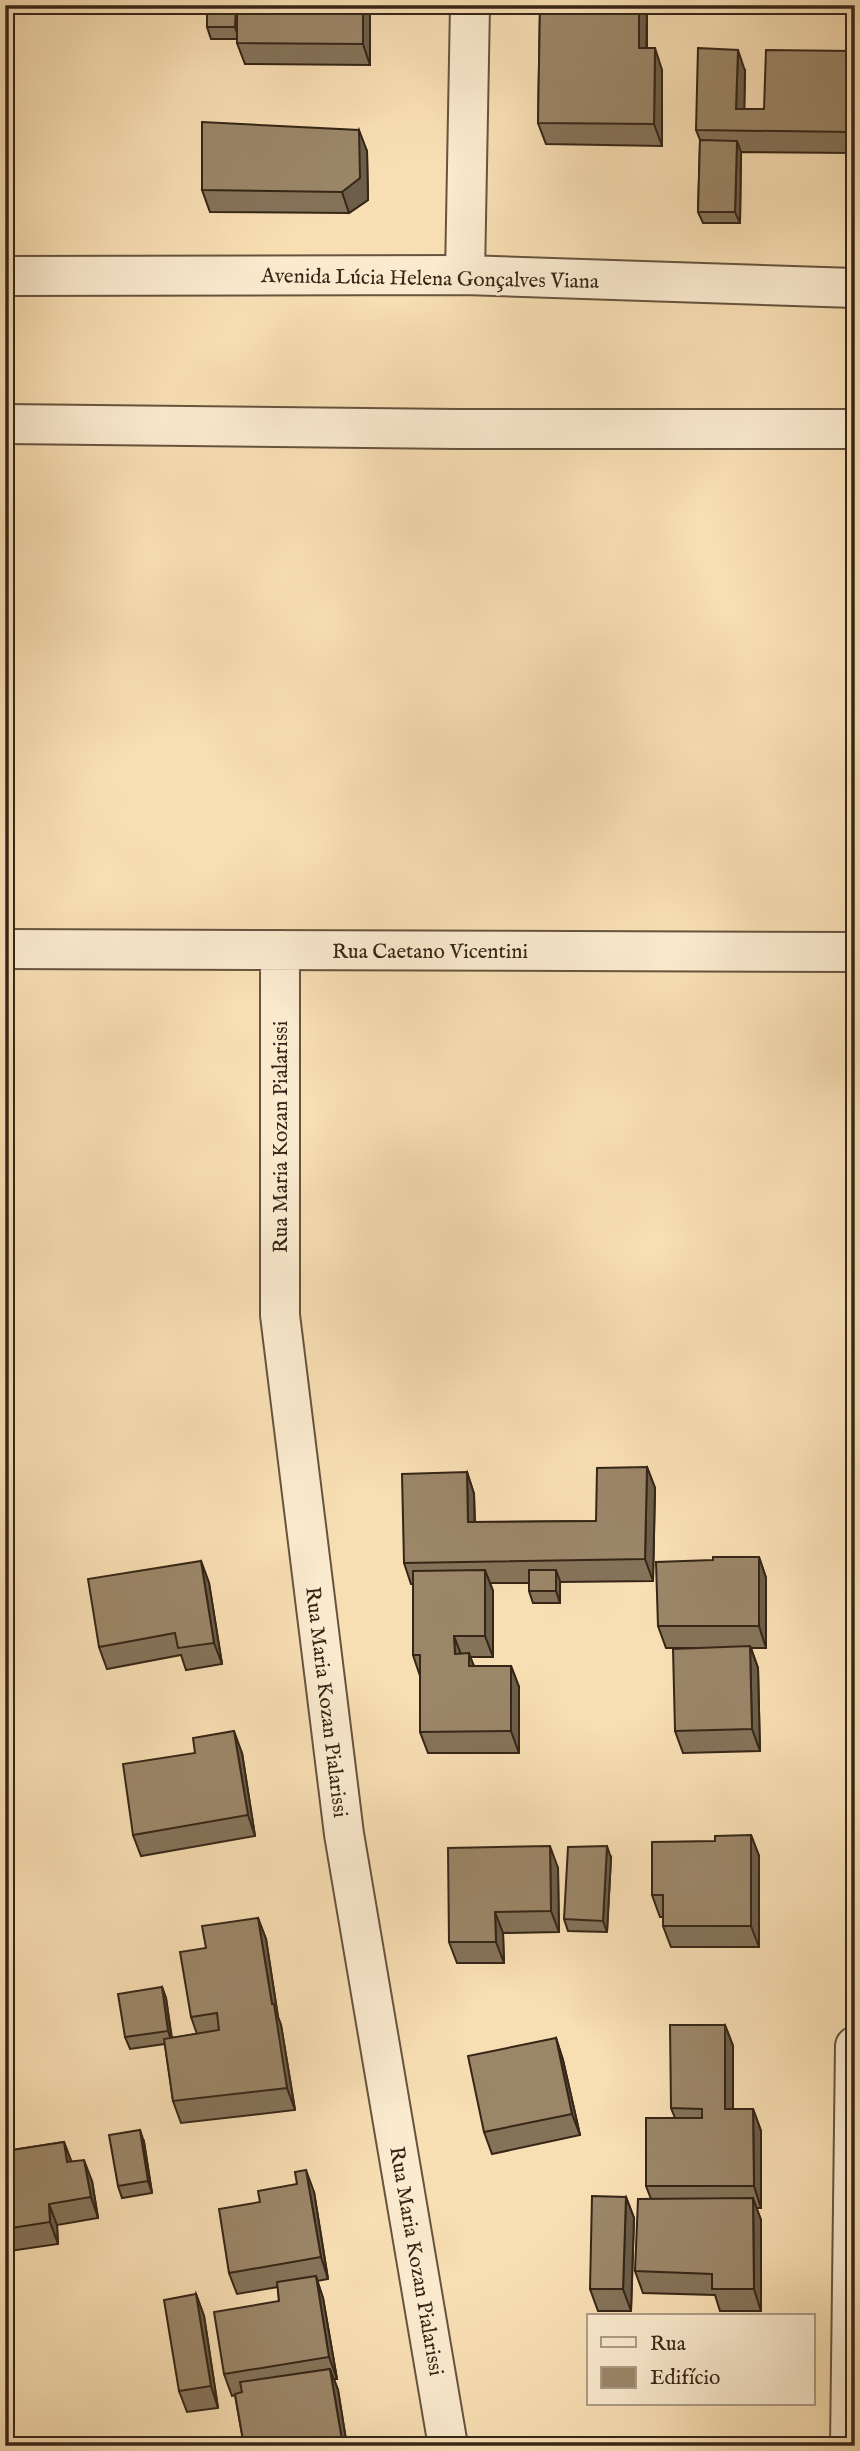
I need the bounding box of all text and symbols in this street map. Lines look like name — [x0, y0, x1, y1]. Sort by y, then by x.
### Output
street label: Avenida Lúcia Helena Gonçalves Viana — [260, 263, 600, 296]
street label: Rua Caetano Vicentini — [332, 939, 528, 966]
street label: Rua Maria Kozan Pialarissi — [268, 1021, 295, 1253]
street label: Rua Maria Kozan Pialarissi — [298, 1585, 353, 1819]
street label: Rua Maria Kozan Pialarissi — [382, 2144, 449, 2378]
legend — [587, 2314, 814, 2406]
text: Rua — [650, 2331, 687, 2358]
text: Edifício — [650, 2365, 720, 2392]

